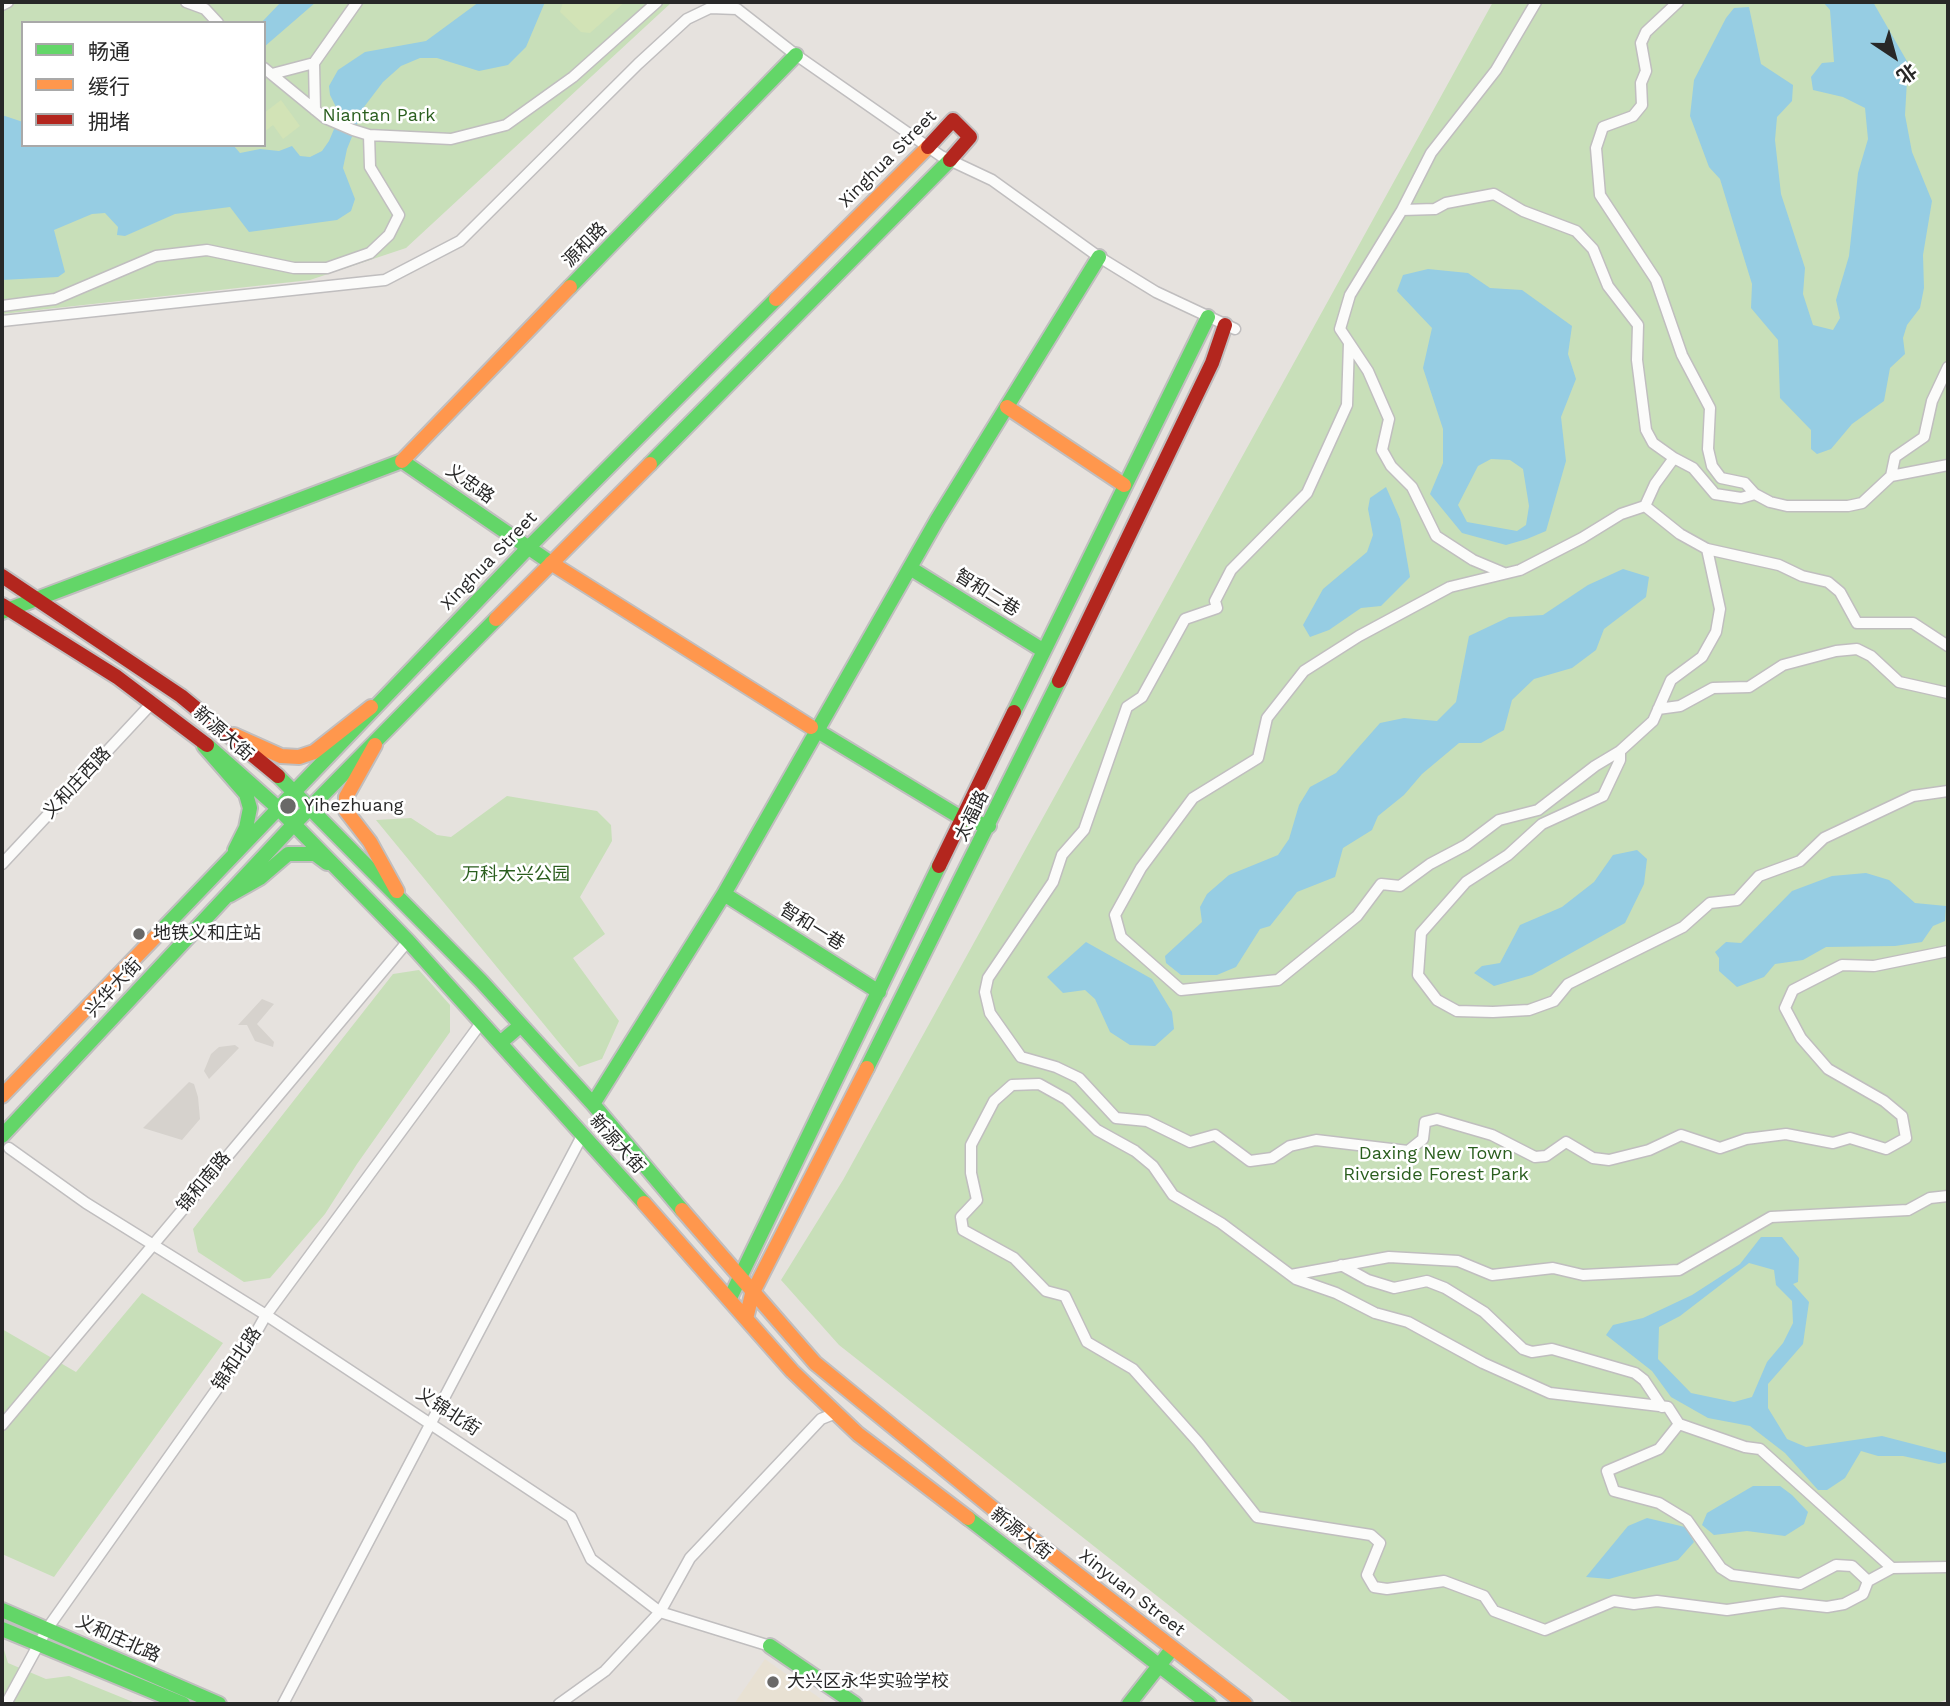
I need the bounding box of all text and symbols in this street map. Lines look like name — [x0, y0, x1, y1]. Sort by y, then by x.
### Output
legend — [21, 21, 266, 147]
north arrow — [1859, 21, 1929, 91]
text: 畅通 — [88, 39, 130, 64]
text: 北 — [1892, 58, 1921, 88]
text: 缓行 — [88, 74, 130, 99]
park label: Niantan Park — [323, 105, 435, 127]
street label: Xinghua Street — [835, 106, 941, 212]
text: 拥堵 — [88, 109, 130, 134]
street label: 源和路 — [558, 218, 612, 272]
street label: 义忠路 — [442, 460, 498, 508]
street label: Xinghua Street — [436, 507, 542, 615]
street label: 智和二巷 — [951, 565, 1023, 621]
street label: 新源大街 — [189, 702, 257, 766]
street label: 义和庄西路 — [38, 743, 116, 823]
street label: 太福路 — [950, 787, 994, 845]
place label: Yihezhuang — [304, 795, 403, 817]
marker: Yihezhuang — [278, 796, 298, 816]
park label: 万科大兴公园 — [462, 864, 570, 886]
street label: 智和一巷 — [776, 899, 848, 955]
place label: 地铁义和庄站 — [153, 923, 261, 945]
marker: 地铁义和庄站 — [131, 926, 147, 942]
street label: 兴华大街 — [82, 954, 146, 1022]
street label: 新源大街 — [585, 1110, 649, 1178]
park label: Daxing New Town Riverside Forest Park — [1343, 1143, 1529, 1186]
street label: 锦和南路 — [173, 1147, 235, 1217]
street label: 锦和北路 — [208, 1323, 266, 1395]
street label: 义锦北街 — [412, 1383, 484, 1441]
street label: 新源大街 — [986, 1503, 1056, 1565]
street label: Xinyuan Street — [1075, 1545, 1189, 1641]
street label: 义和庄北路 — [72, 1611, 164, 1667]
place label: 大兴区永华实验学校 — [787, 1671, 949, 1693]
marker: 大兴区永华实验学校 — [765, 1674, 781, 1690]

